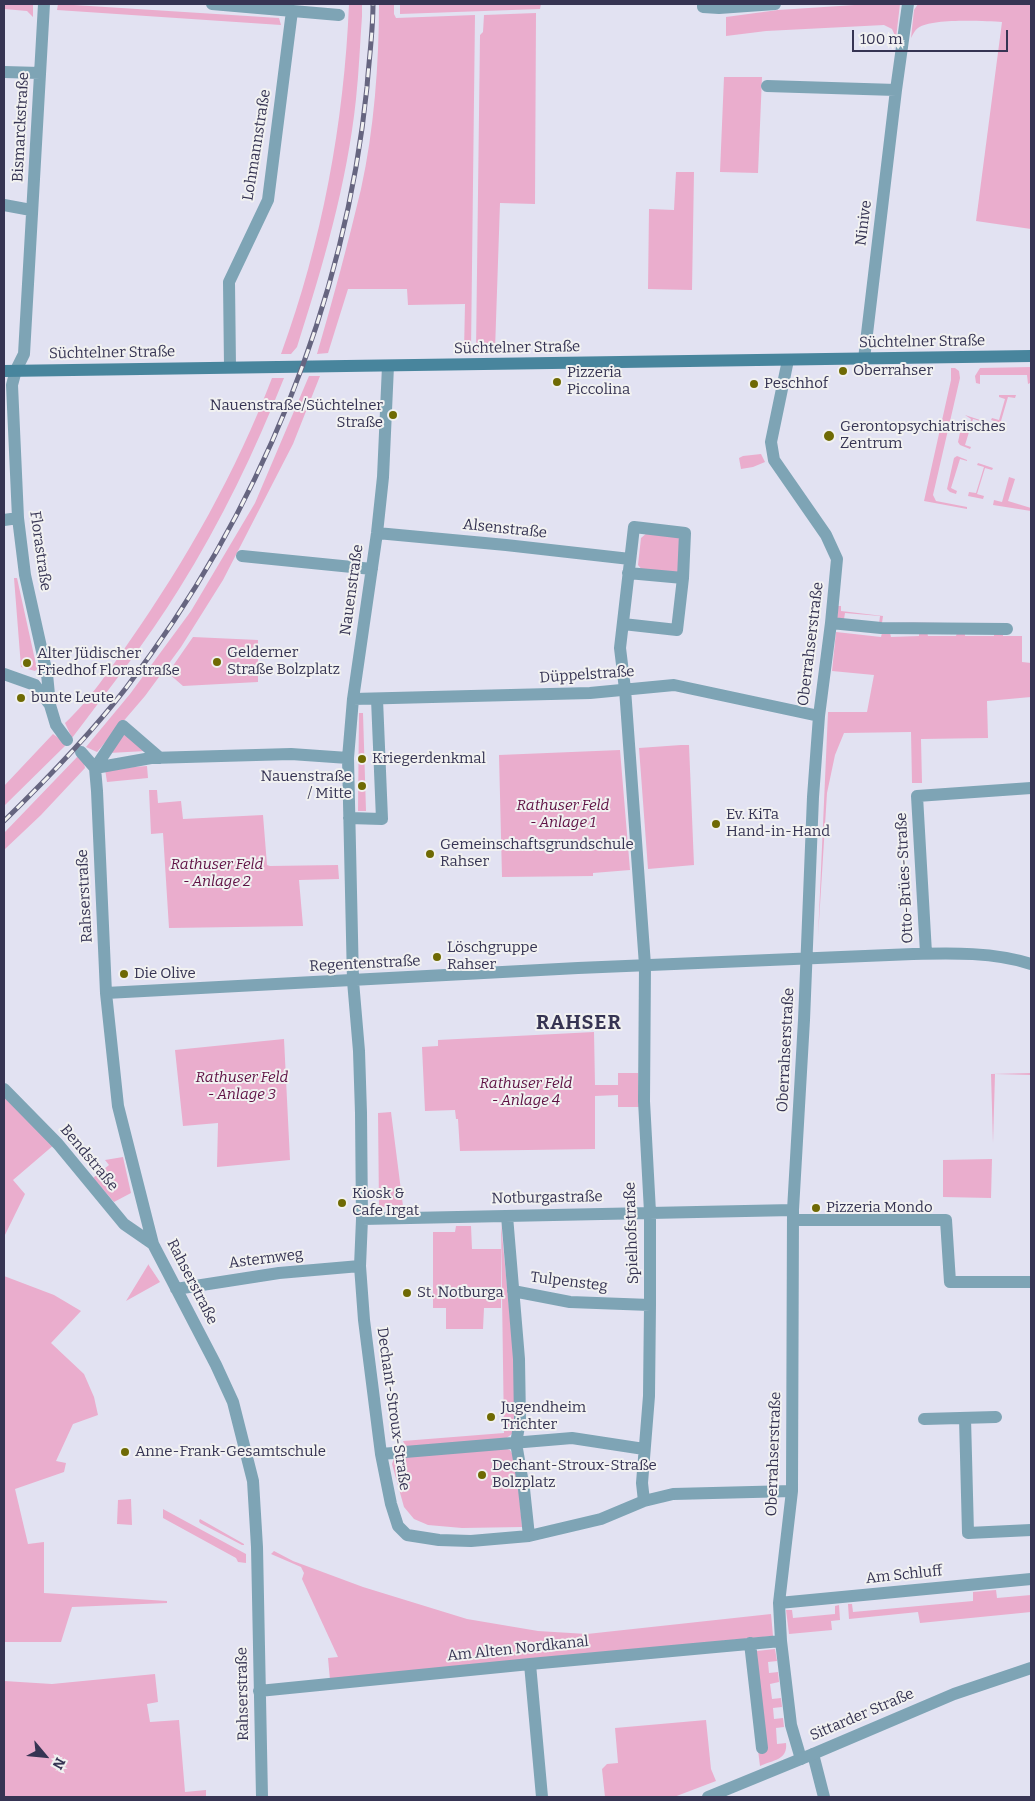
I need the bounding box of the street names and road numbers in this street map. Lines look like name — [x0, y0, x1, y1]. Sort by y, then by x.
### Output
street label: Bismarckstraße — [9, 72, 33, 182]
street label: Lohmannstraße — [239, 88, 275, 202]
street label: Ninive — [852, 199, 876, 247]
street label: Süchtelner Straße — [859, 332, 985, 352]
street label: Süchtelner Straße — [454, 338, 580, 358]
street label: Süchtelner Straße — [49, 343, 175, 363]
street label: Florastraße — [25, 510, 55, 592]
street label: Alsenstraße — [462, 516, 548, 542]
street label: Nauenstraße — [337, 543, 367, 637]
street label: Oberrahserstraße — [794, 581, 828, 707]
street label: Düppelstraße — [539, 663, 635, 687]
street label: Otto-Brües-Straße — [893, 812, 917, 944]
street label: Rahserstraße — [74, 849, 96, 943]
street label: Regentenstraße — [309, 952, 421, 976]
street label: Oberrahserstraße — [774, 987, 798, 1113]
street label: Bendstraße — [56, 1121, 122, 1195]
street label: Spielhofstraße — [621, 1182, 643, 1284]
street label: Notburgastraße — [491, 1188, 603, 1208]
street label: Rahserstraße — [163, 1236, 221, 1328]
street label: Asternweg — [228, 1246, 304, 1272]
street label: Tulpensteg — [529, 1268, 609, 1296]
street label: Dechant-Stroux-Straße — [373, 1326, 413, 1492]
street label: Oberrahserstraße — [763, 1391, 785, 1517]
street label: Am Schluff — [865, 1562, 943, 1588]
street label: Am Alten Nordkanal — [446, 1633, 590, 1665]
street label: Rahserstraße — [233, 1647, 253, 1741]
street label: Sittarder Straße — [807, 1685, 917, 1745]

